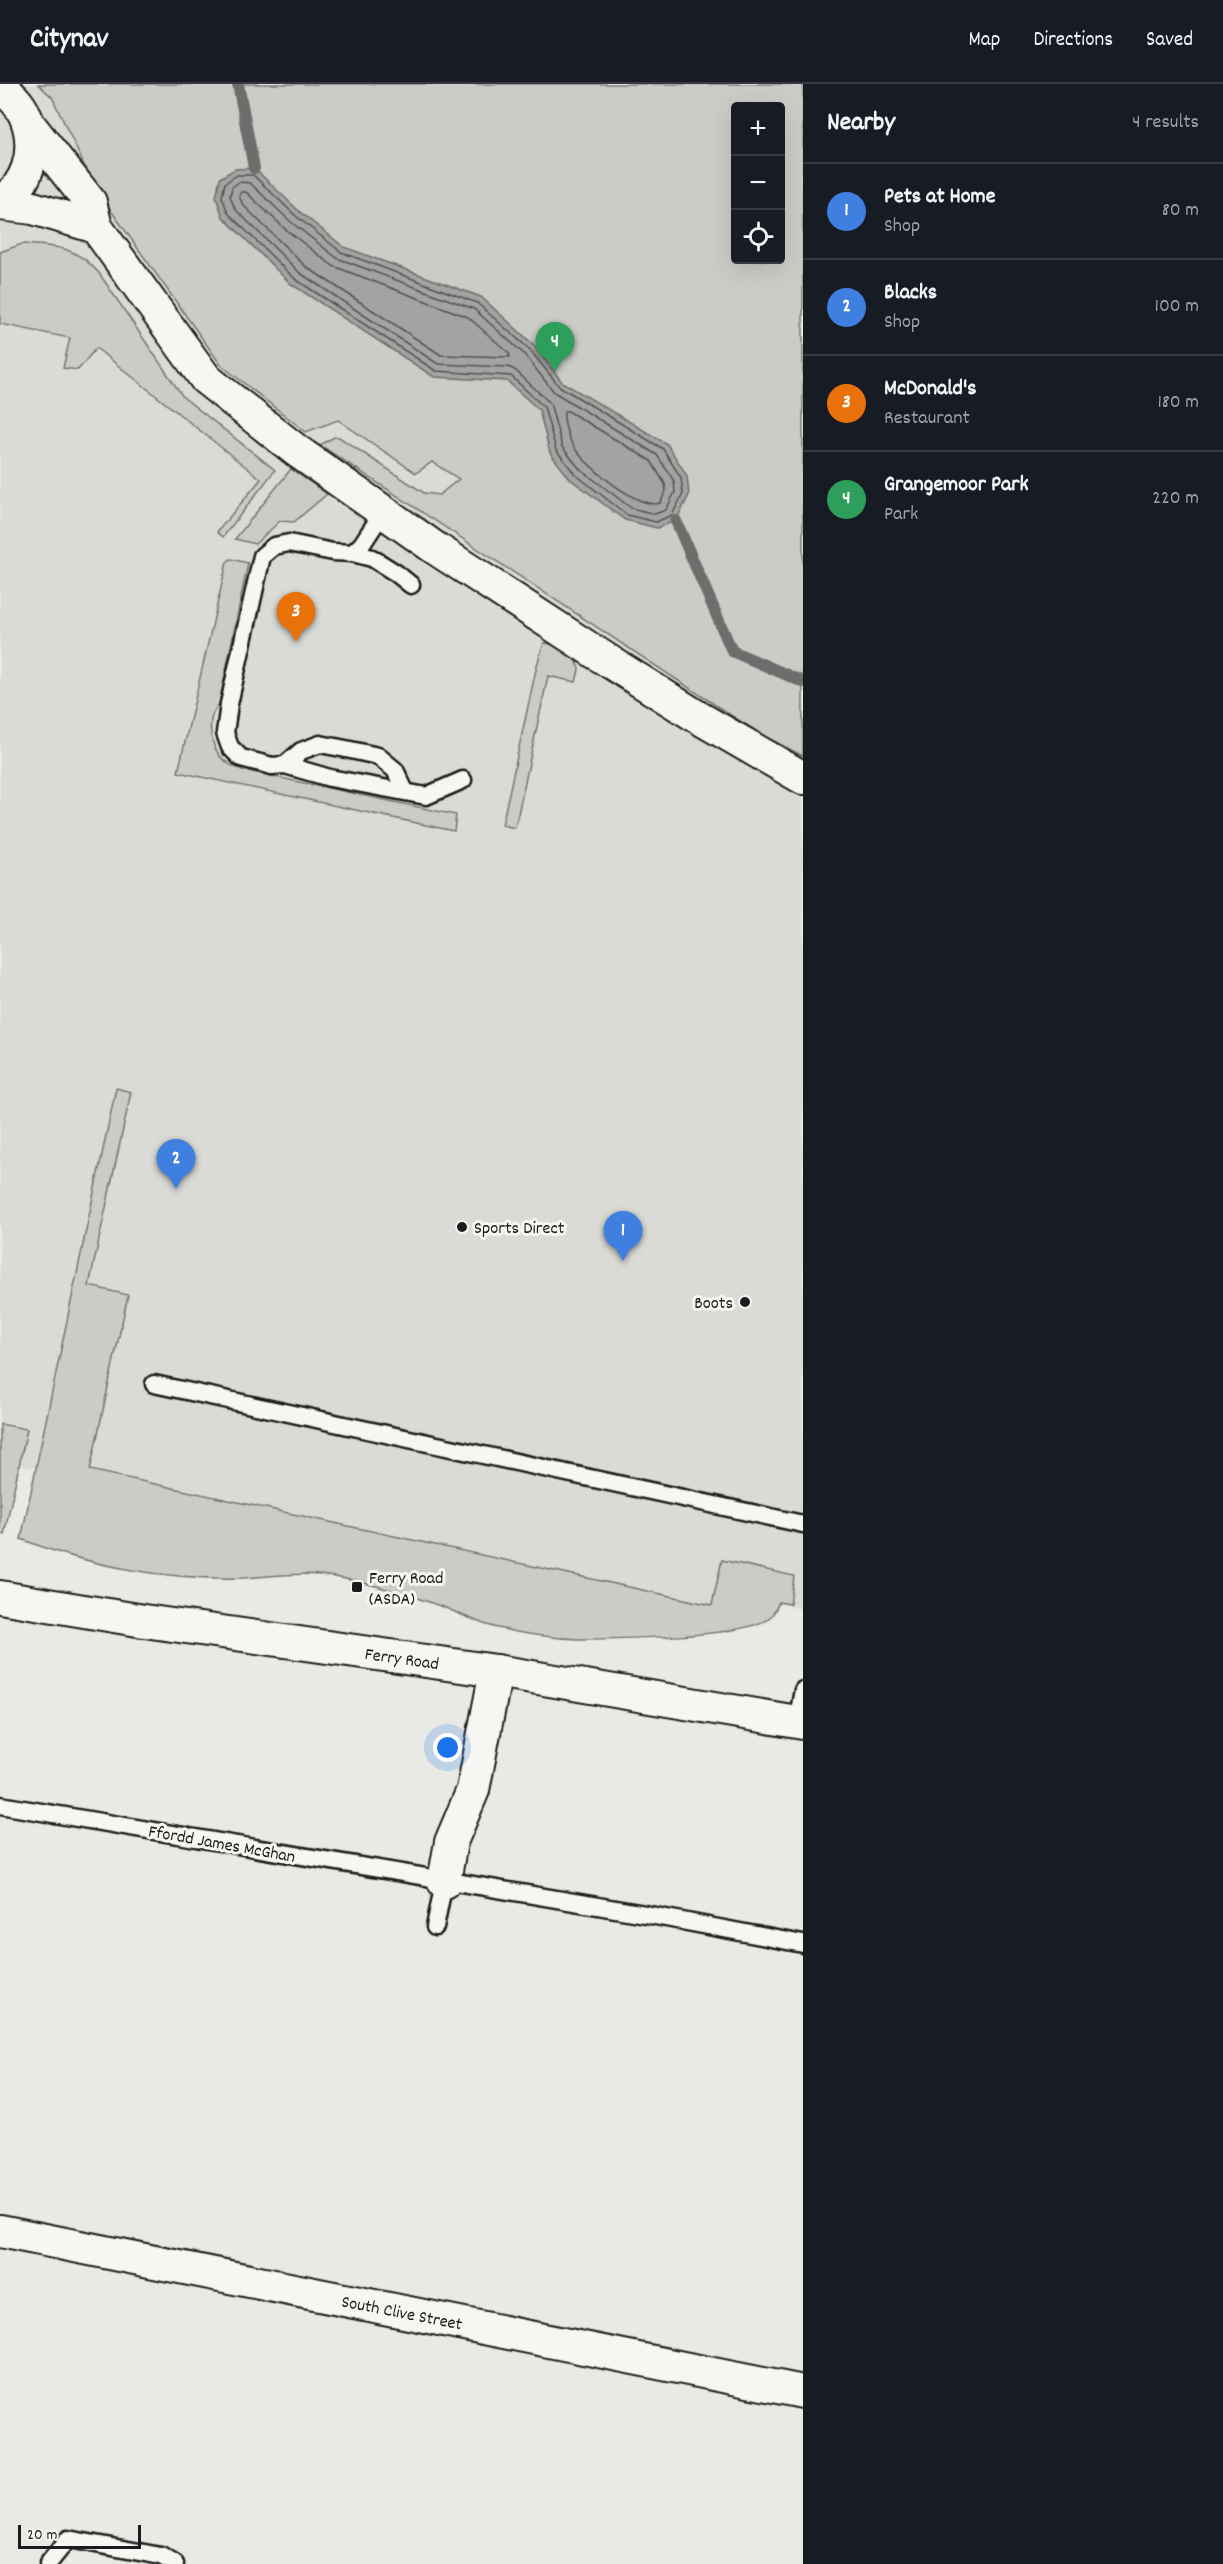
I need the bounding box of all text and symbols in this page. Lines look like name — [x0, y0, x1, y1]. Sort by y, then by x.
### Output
text: Citynav — [30, 21, 108, 61]
text: Map — [969, 26, 1000, 56]
text: Directions — [1033, 26, 1113, 56]
text: Saved — [1146, 26, 1193, 56]
map controls — [731, 102, 785, 264]
button: + — [731, 102, 785, 156]
text: Nearby — [827, 105, 895, 142]
text: 4 results — [1132, 109, 1199, 137]
button: − — [731, 156, 785, 210]
text: Pets at Home — [884, 182, 995, 213]
text: 1 — [844, 197, 849, 225]
text: 80 m — [1162, 197, 1199, 225]
button: locate — [731, 210, 785, 264]
text: Shop — [884, 213, 920, 241]
text: Blacks — [884, 278, 937, 309]
text: 2 — [842, 293, 851, 321]
text: 100 m — [1155, 293, 1199, 321]
text: Shop — [884, 309, 920, 337]
pin: 4 — [536, 322, 574, 372]
text: McDonald's — [884, 374, 977, 405]
text: 3 — [842, 389, 851, 417]
text: 180 m — [1157, 389, 1199, 417]
text: Restaurant — [884, 405, 970, 433]
text: Grangemoor Park — [884, 470, 1028, 501]
text: 4 — [842, 485, 851, 513]
text: 220 m — [1152, 485, 1199, 513]
text: Park — [884, 501, 918, 529]
pin: 3 — [276, 592, 316, 642]
pin: 2 — [156, 1140, 195, 1189]
pin: 1 — [604, 1212, 642, 1261]
place label: Sports Direct — [474, 1217, 565, 1242]
marker: Sports Direct — [455, 1220, 469, 1234]
place label: Boots — [694, 1292, 733, 1317]
marker: Boots — [738, 1295, 752, 1309]
place label: Ferry Road (ASDA) — [369, 1567, 443, 1613]
marker: Ferry Road (ASDA) — [350, 1580, 364, 1594]
street label: Ferry Road — [363, 1643, 440, 1678]
your location — [433, 1733, 462, 1762]
street label: Ffordd James McGhan — [146, 1820, 297, 1871]
street label: South Clive Street — [339, 2290, 464, 2338]
scale bar — [18, 2522, 141, 2550]
text: 20 m — [27, 2524, 57, 2547]

